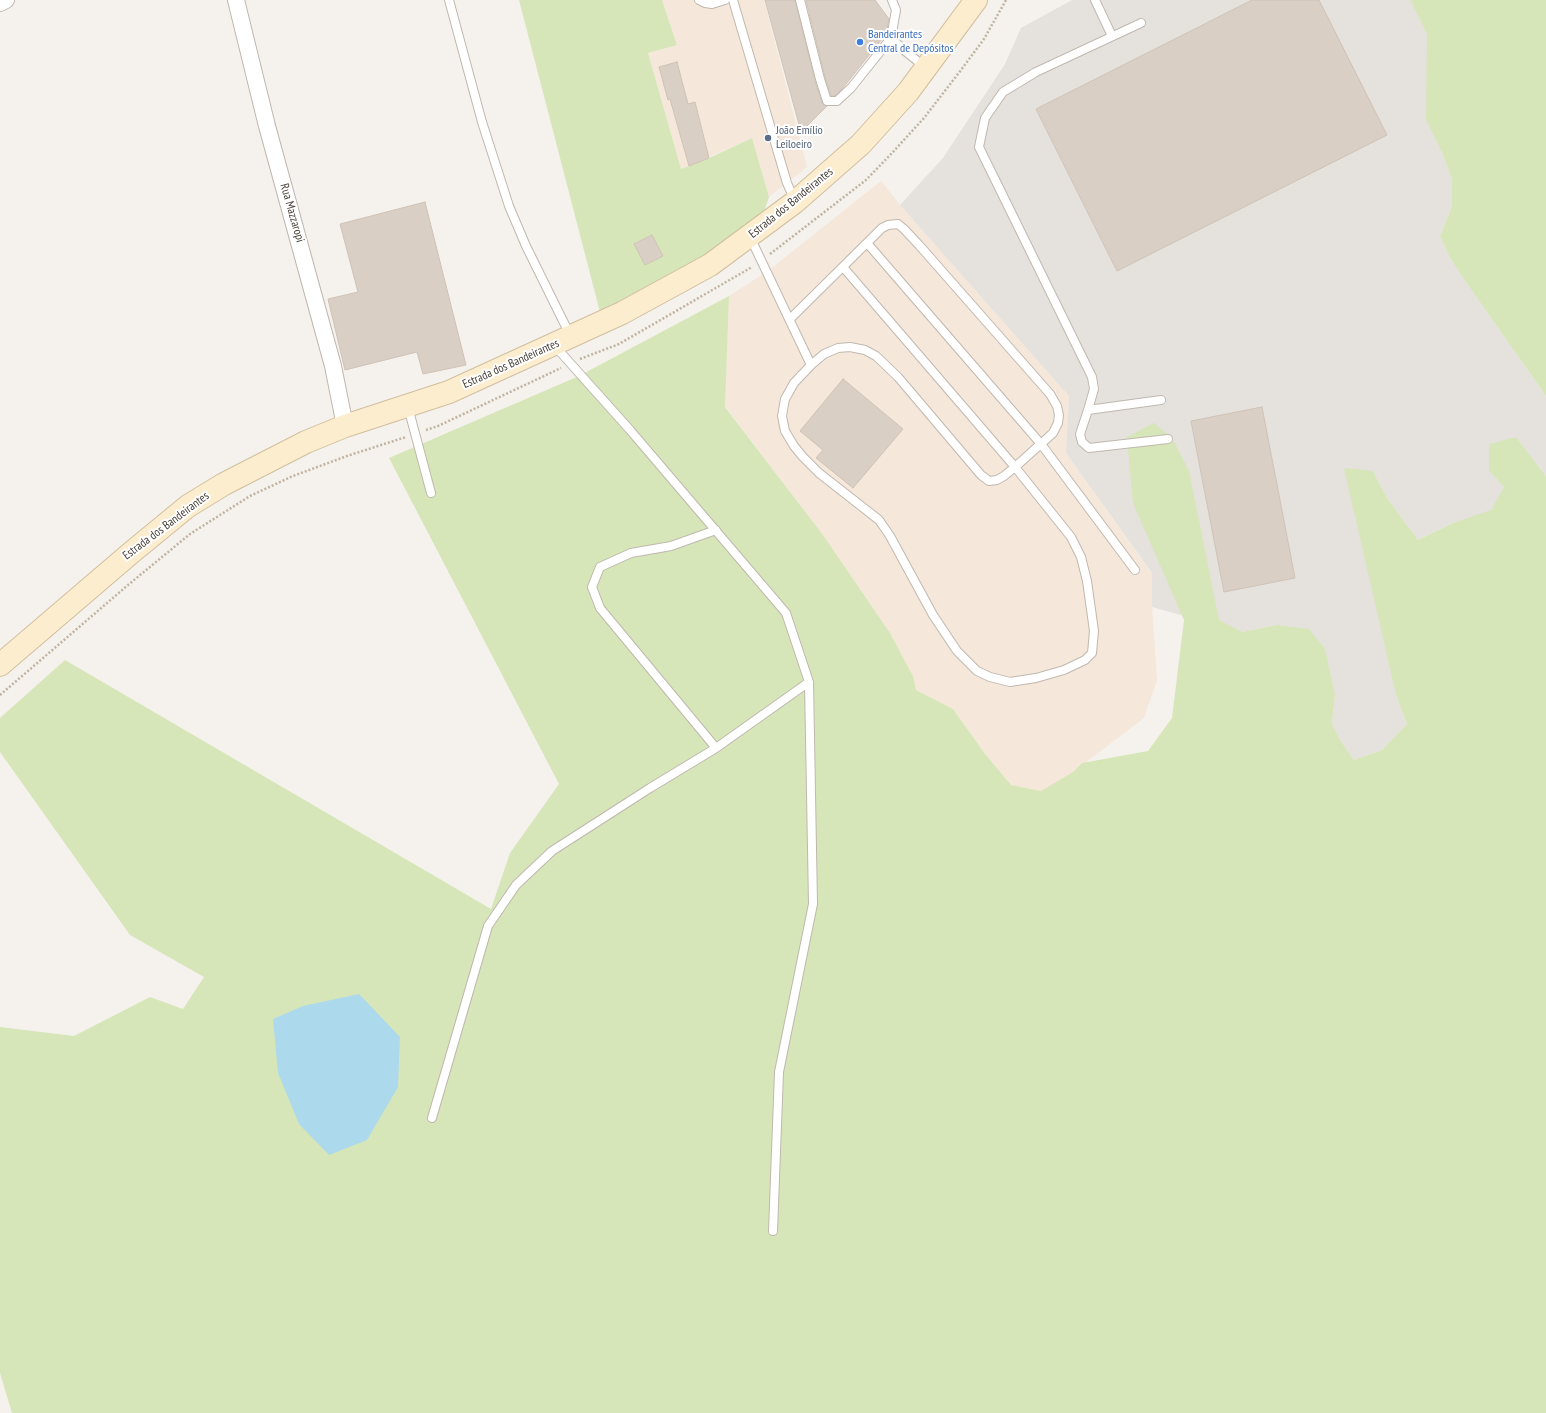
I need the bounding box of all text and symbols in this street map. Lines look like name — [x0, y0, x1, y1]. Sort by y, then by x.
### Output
place label: Bandeirantes Central de Depósitos — [868, 28, 954, 56]
marker: Bandeirantes Central de Depósitos — [855, 37, 865, 47]
place label: João Emílio Leiloeiro — [776, 124, 823, 152]
marker: João Emílio Leiloeiro — [763, 133, 773, 143]
street label: Estrada dos Bandeirantes — [746, 165, 836, 241]
street label: Rua Mazzaropi — [277, 182, 307, 244]
street label: Estrada dos Bandeirantes — [460, 336, 562, 392]
street label: Estrada dos Bandeirantes — [120, 489, 212, 563]

